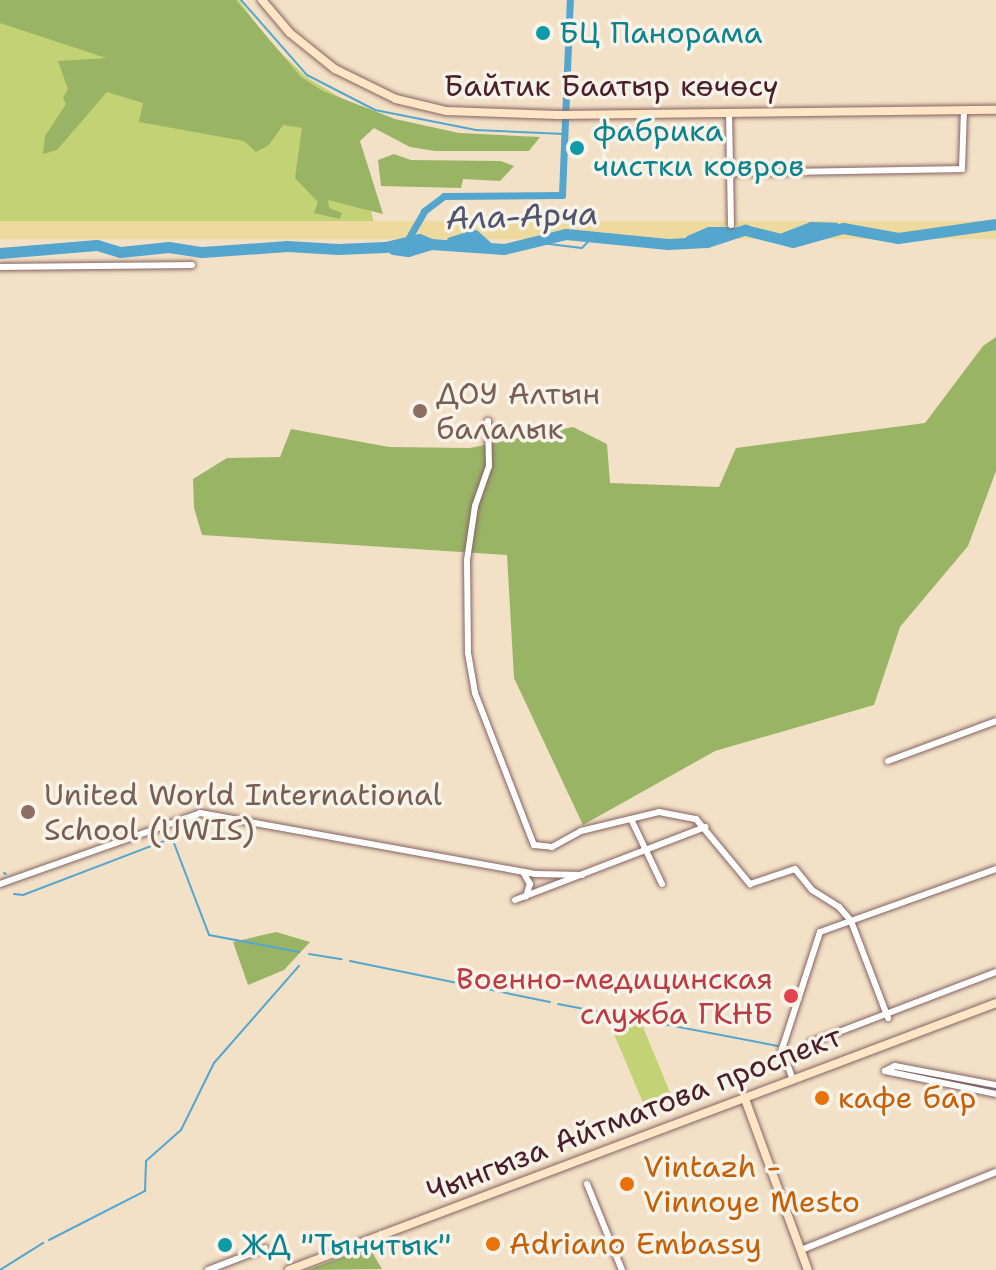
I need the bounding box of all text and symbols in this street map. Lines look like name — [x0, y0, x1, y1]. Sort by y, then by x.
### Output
place label: БЦ Панорама — [559, 15, 762, 51]
marker: БЦ Панорама — [534, 24, 552, 42]
street label: Байтик Баатыр көчөсү — [444, 68, 778, 104]
place label: фабрика чистки ковров — [593, 113, 804, 184]
marker: фабрика чистки ковров — [568, 139, 586, 157]
water label: Ала-Арча — [445, 194, 599, 238]
place label: ДОУ Алтын балалык — [436, 376, 600, 446]
marker: ДОУ Алтын балалык — [411, 402, 429, 420]
place label: United World International School (UWIS) — [44, 777, 442, 848]
marker: United World International School (UWIS) — [19, 803, 37, 821]
place label: Военно-медицинская служба ГКНБ — [456, 961, 773, 1032]
marker: Военно-медицинская служба ГКНБ — [780, 985, 802, 1007]
street label: Чынгыза Айтматова проспект — [422, 1018, 846, 1210]
place label: кафе бар — [838, 1080, 976, 1116]
marker: кафе бар — [813, 1089, 831, 1107]
place label: Vintazh - Vinnoye Mesto — [643, 1149, 860, 1220]
marker: Vintazh - Vinnoye Mesto — [618, 1175, 636, 1193]
place label: Adriano Embassy — [509, 1226, 762, 1262]
place label: ЖД "Тынчтык" — [241, 1227, 451, 1263]
marker: Adriano Embassy — [484, 1235, 502, 1253]
marker: ЖД "Тынчтык" — [216, 1236, 234, 1254]

